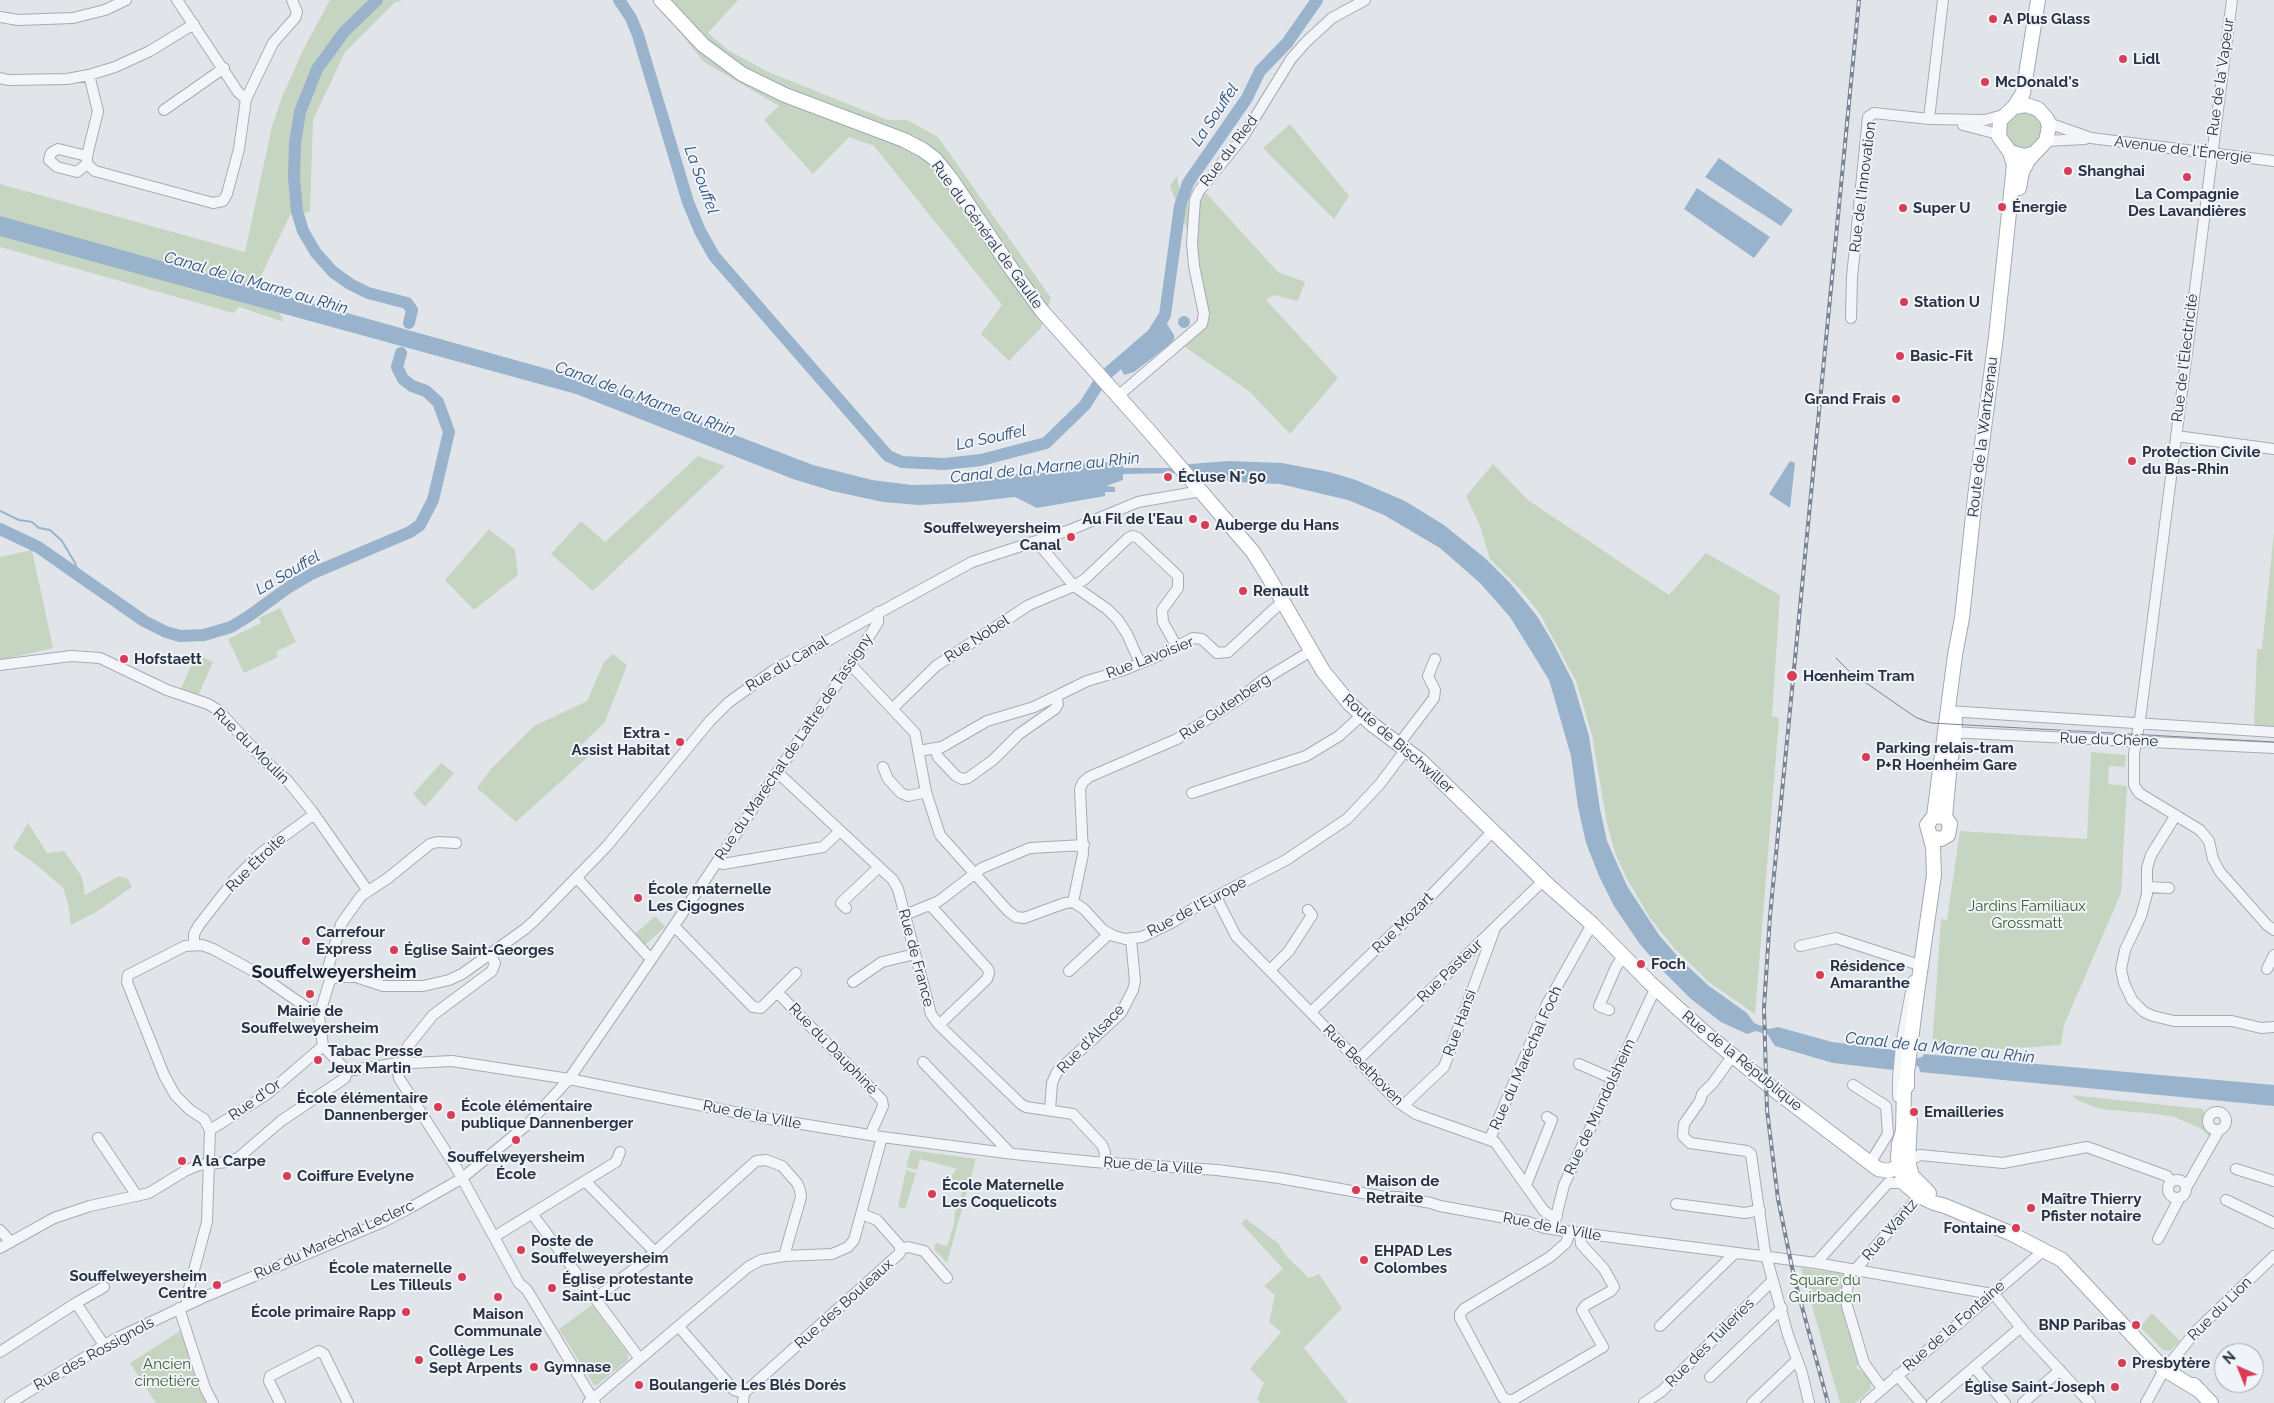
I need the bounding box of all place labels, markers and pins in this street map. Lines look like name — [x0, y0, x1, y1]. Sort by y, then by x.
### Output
place label: A Plus Glass — [2003, 10, 2090, 28]
marker: A Plus Glass — [1987, 13, 1999, 25]
place label: Lidl — [2133, 50, 2160, 68]
marker: Lidl — [2117, 53, 2129, 65]
place label: McDonald's — [1995, 73, 2079, 91]
marker: McDonald's — [1979, 76, 1991, 88]
place label: Shanghai — [2078, 162, 2145, 180]
marker: Shanghai — [2062, 165, 2074, 177]
marker: La Compagnie Des Lavandières — [2181, 171, 2193, 183]
place label: La Compagnie Des Lavandières — [2128, 185, 2246, 220]
place label: Énergie — [2012, 198, 2067, 216]
place label: Super U — [1913, 199, 1971, 217]
marker: Énergie — [1996, 201, 2008, 213]
marker: Super U — [1897, 202, 1909, 214]
place label: Station U — [1914, 293, 1980, 311]
marker: Station U — [1898, 296, 1910, 308]
place label: Basic-Fit — [1910, 347, 1973, 365]
marker: Basic-Fit — [1894, 350, 1906, 362]
place label: Grand Frais — [1805, 390, 1886, 408]
marker: Grand Frais — [1890, 393, 1902, 405]
place label: Protection Civile du Bas-Rhin — [2142, 443, 2260, 478]
marker: Protection Civile du Bas-Rhin — [2126, 455, 2138, 467]
place label: Écluse N° 50 — [1178, 468, 1266, 486]
marker: Écluse N° 50 — [1162, 471, 1174, 483]
place label: Au Fil de l'Eau — [1082, 510, 1183, 528]
marker: Au Fil de l'Eau — [1187, 513, 1199, 525]
place label: Auberge du Hans — [1215, 516, 1339, 534]
place label: Souffelweyersheim Canal — [924, 519, 1061, 554]
marker: Auberge du Hans — [1199, 519, 1211, 531]
marker: Souffelweyersheim Canal — [1065, 531, 1077, 543]
place label: Renault — [1253, 582, 1309, 600]
marker: Renault — [1237, 585, 1249, 597]
place label: Hofstaett — [134, 650, 202, 668]
marker: Hofstaett — [118, 653, 130, 665]
place label: Hœnheim Tram — [1803, 667, 1915, 685]
marker: Hœnheim Tram — [1785, 669, 1799, 683]
place label: Extra - Assist Habitat — [572, 724, 670, 759]
marker: Extra - Assist Habitat — [674, 736, 686, 748]
place label: Parking relais-tram P+R Hoenheim Gare — [1876, 739, 2017, 774]
marker: Parking relais-tram P+R Hoenheim Gare — [1860, 751, 1872, 763]
place label: École maternelle Les Cigognes — [648, 880, 771, 915]
marker: École maternelle Les Cigognes — [632, 892, 644, 904]
place label: Carrefour Express — [316, 923, 385, 958]
marker: Carrefour Express — [300, 935, 312, 947]
place label: Église Saint-Georges — [404, 941, 554, 959]
marker: Église Saint-Georges — [388, 944, 400, 956]
place label: Foch — [1651, 955, 1686, 973]
place label: Résidence Amaranthe — [1830, 957, 1910, 992]
marker: Foch — [1635, 958, 1647, 970]
marker: Résidence Amaranthe — [1814, 969, 1826, 981]
marker: Mairie de Souffelweyersheim — [304, 988, 316, 1000]
place label: Mairie de Souffelweyersheim — [241, 1002, 379, 1037]
place label: Tabac Presse Jeux Martin — [328, 1042, 423, 1077]
marker: Tabac Presse Jeux Martin — [312, 1054, 324, 1066]
place label: École élémentaire Dannenberger — [297, 1089, 428, 1124]
place label: École élémentaire publique Dannenberger — [461, 1097, 633, 1132]
marker: École élémentaire Dannenberger — [432, 1101, 444, 1113]
place label: Emailleries — [1924, 1103, 2004, 1121]
marker: Emailleries — [1908, 1106, 1920, 1118]
marker: École élémentaire publique Dannenberger — [445, 1109, 457, 1121]
marker: Souffelweyersheim École — [510, 1134, 522, 1146]
place label: Souffelweyersheim École — [447, 1148, 585, 1183]
place label: A la Carpe — [192, 1152, 266, 1170]
marker: A la Carpe — [176, 1155, 188, 1167]
place label: Coiffure Evelyne — [297, 1167, 414, 1185]
marker: Coiffure Evelyne — [281, 1170, 293, 1182]
place label: Maison de Retraite — [1366, 1172, 1439, 1207]
place label: École Maternelle Les Coquelicots — [942, 1176, 1064, 1211]
marker: Maison de Retraite — [1350, 1184, 1362, 1196]
marker: École Maternelle Les Coquelicots — [926, 1188, 938, 1200]
place label: Maître Thierry Pfister notaire — [2041, 1190, 2141, 1225]
marker: Maître Thierry Pfister notaire — [2025, 1202, 2037, 1214]
place label: Fontaine — [1944, 1219, 2006, 1237]
marker: Fontaine — [2010, 1222, 2022, 1234]
place label: Poste de Souffelweyersheim — [531, 1232, 668, 1267]
place label: EHPAD Les Colombes — [1374, 1242, 1452, 1277]
marker: Poste de Souffelweyersheim — [515, 1244, 527, 1256]
marker: EHPAD Les Colombes — [1358, 1254, 1370, 1266]
place label: École maternelle Les Tilleuls — [329, 1259, 452, 1294]
place label: Souffelweyersheim Centre — [70, 1267, 207, 1302]
place label: Église protestante Saint-Luc — [562, 1270, 693, 1305]
marker: École maternelle Les Tilleuls — [456, 1271, 468, 1283]
marker: Souffelweyersheim Centre — [211, 1279, 223, 1291]
marker: Église protestante Saint-Luc — [546, 1282, 558, 1294]
marker: Maison Communale — [492, 1291, 504, 1303]
place label: École primaire Rapp — [251, 1303, 396, 1321]
place label: Maison Communale — [454, 1305, 542, 1340]
marker: École primaire Rapp — [400, 1306, 412, 1318]
place label: BNP Paribas — [2038, 1316, 2126, 1334]
marker: BNP Paribas — [2130, 1319, 2142, 1331]
place label: Collège Les Sept Arpents — [429, 1342, 523, 1377]
marker: Collège Les Sept Arpents — [413, 1354, 425, 1366]
place label: Presbytère — [2132, 1354, 2210, 1372]
marker: Presbytère — [2116, 1357, 2128, 1369]
place label: Gymnase — [544, 1358, 611, 1376]
marker: Gymnase — [528, 1361, 540, 1373]
place label: Boulangerie Les Blés Dorés — [649, 1376, 846, 1394]
place label: Église Saint-Joseph — [1964, 1378, 2105, 1396]
marker: Boulangerie Les Blés Dorés — [633, 1379, 645, 1391]
marker: Église Saint-Joseph — [2109, 1381, 2121, 1393]

